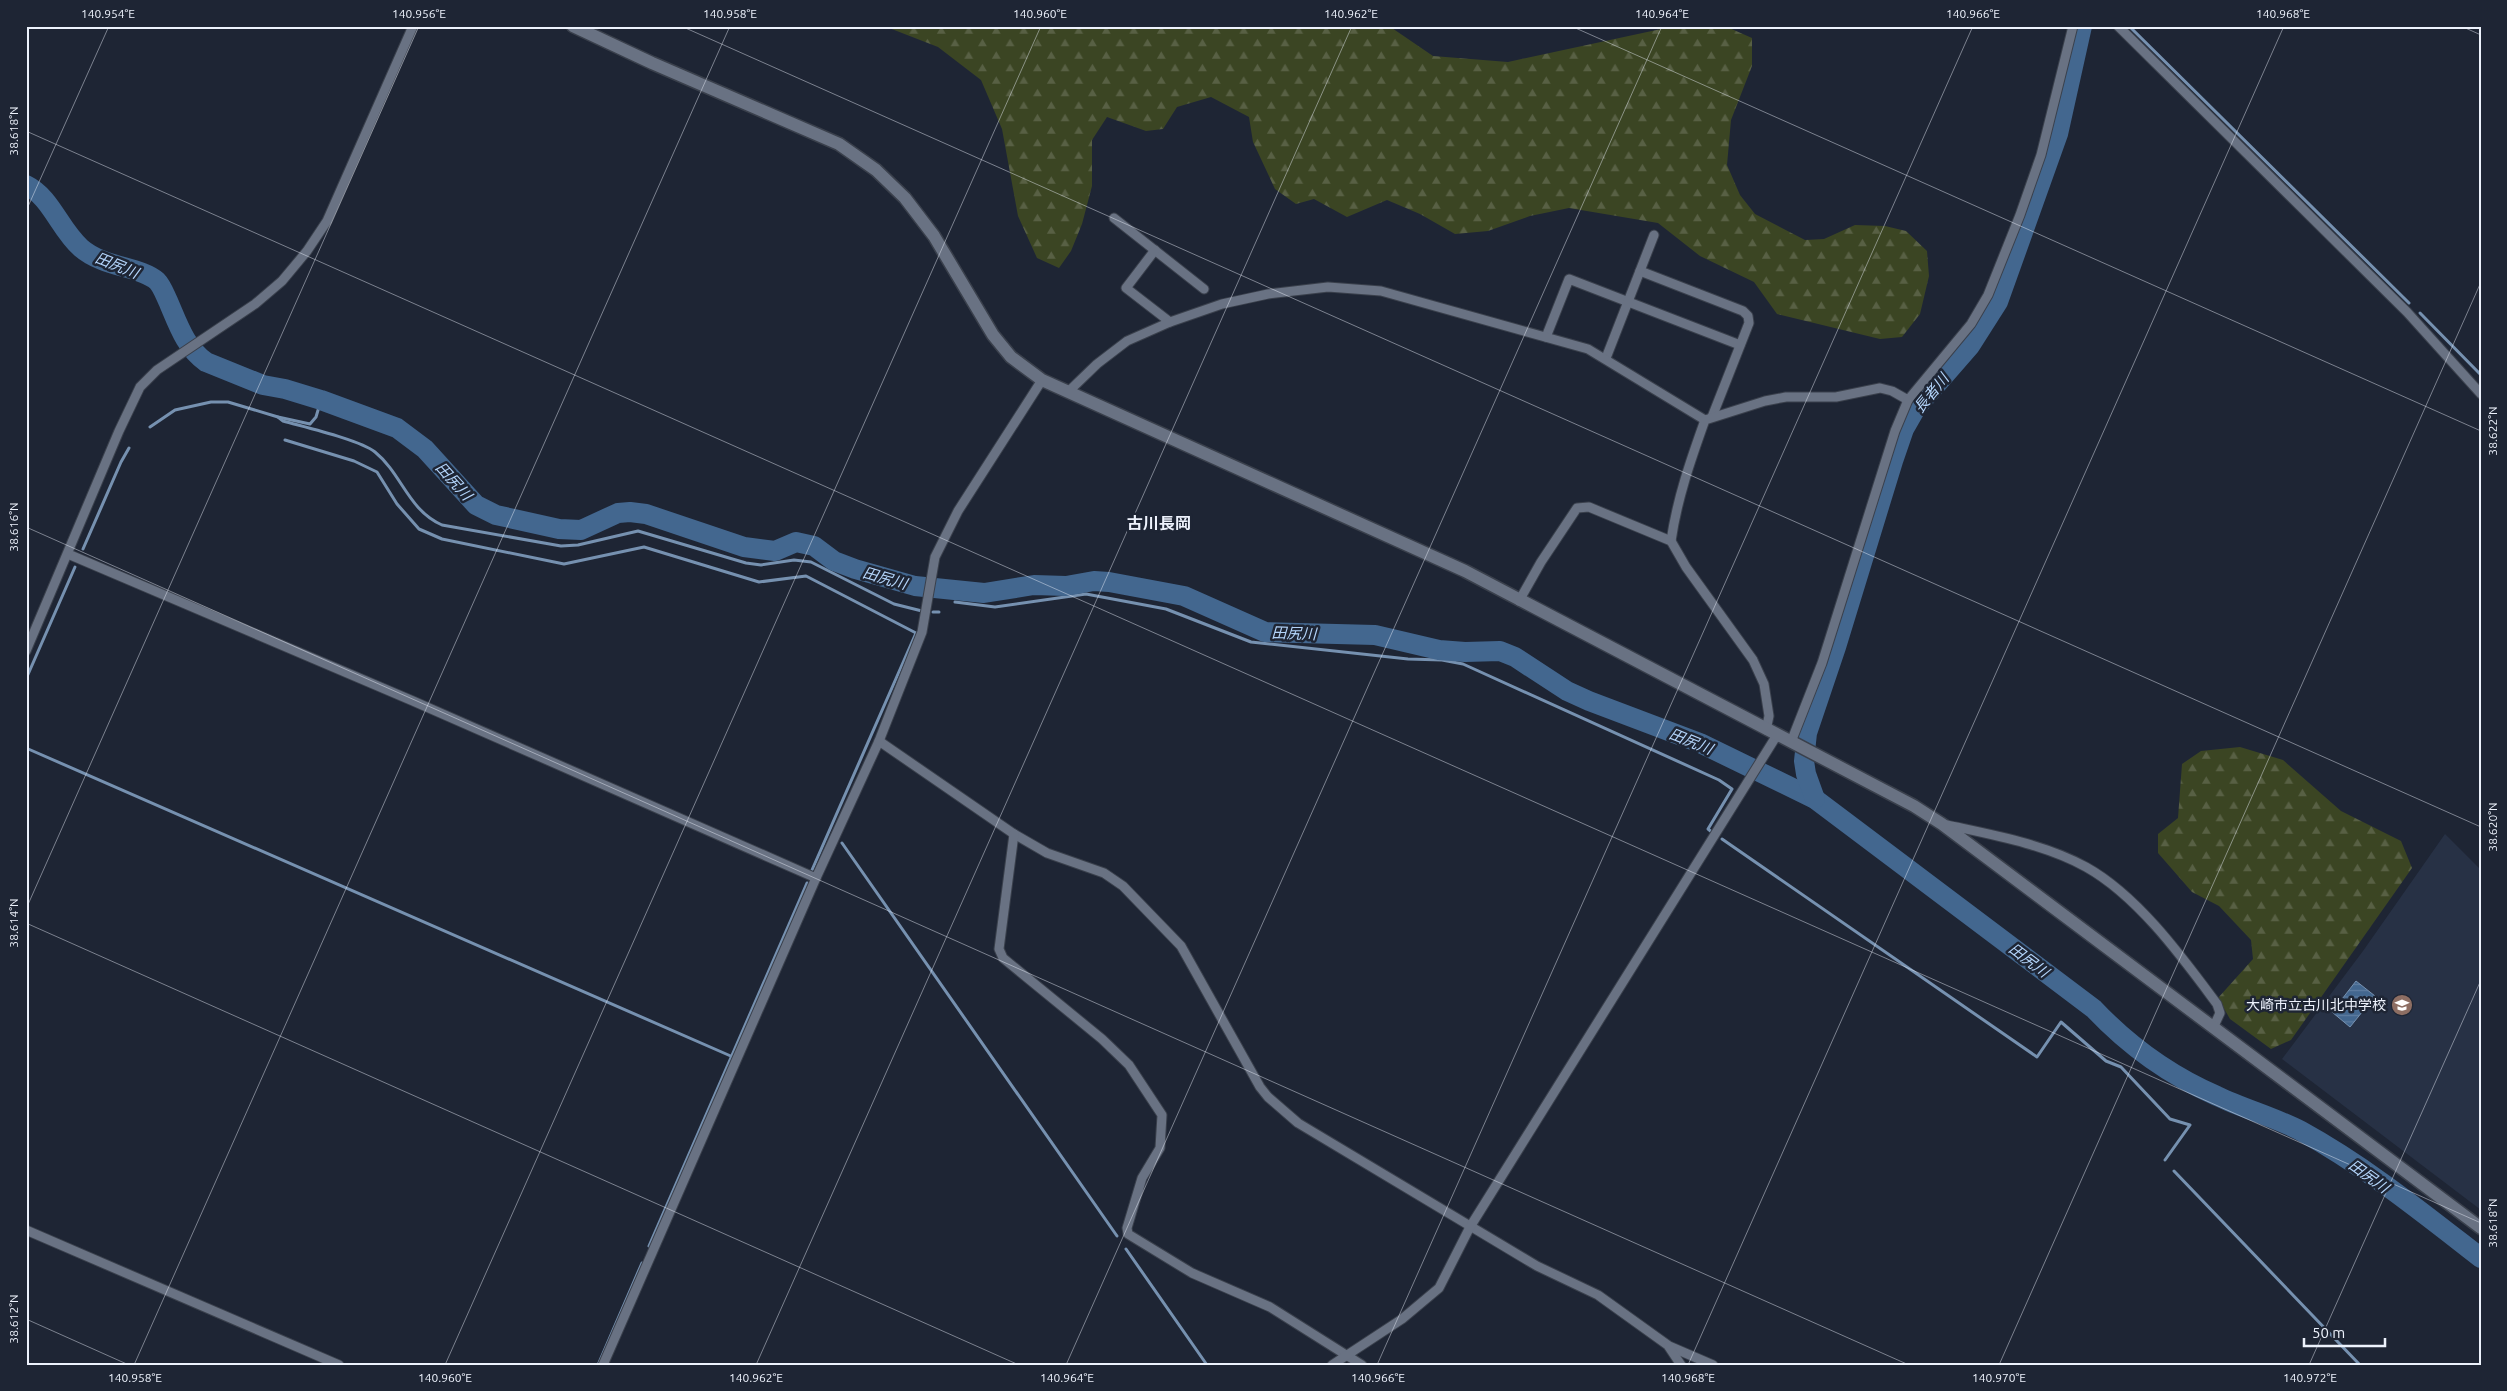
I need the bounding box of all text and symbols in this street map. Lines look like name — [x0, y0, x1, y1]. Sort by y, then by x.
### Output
text: 140.954°E — [81, 7, 135, 20]
text: 140.956°E — [392, 7, 446, 20]
text: 140.958°E — [703, 7, 757, 20]
text: 140.960°E — [1013, 7, 1067, 20]
text: 140.962°E — [1324, 7, 1378, 20]
text: 140.964°E — [1635, 7, 1689, 20]
text: 140.966°E — [1946, 7, 2000, 20]
text: 140.968°E — [2256, 7, 2310, 20]
text: 38.618°N — [7, 106, 20, 156]
water label: 田尻川 — [93, 249, 143, 282]
water label: 長者川 — [1910, 369, 1953, 416]
text: 38.622°N — [2486, 406, 2499, 456]
water label: 田尻川 — [433, 459, 477, 505]
text: 38.616°N — [7, 502, 20, 552]
district label: 古川長岡 — [1127, 514, 1191, 532]
water label: 田尻川 — [861, 564, 911, 593]
water label: 田尻川 — [1271, 624, 1319, 642]
water label: 田尻川 — [1667, 725, 1717, 758]
text: 38.620°N — [2486, 802, 2499, 852]
text: 38.614°N — [7, 898, 20, 948]
water label: 田尻川 — [2006, 940, 2054, 982]
school or university icon: 大崎市立古川北中学校 — [2390, 993, 2414, 1017]
place label: 大崎市立古川北中学校 — [2246, 997, 2386, 1013]
water label: 田尻川 — [2346, 1156, 2394, 1197]
text: 38.618°N — [2486, 1198, 2499, 1248]
text: 38.612°N — [7, 1294, 20, 1344]
scale bar — [2304, 1316, 2386, 1348]
text: 50 m — [2312, 1324, 2345, 1341]
text: 140.958°E — [108, 1371, 162, 1384]
text: 140.960°E — [418, 1371, 472, 1384]
text: 140.962°E — [729, 1371, 783, 1384]
text: 140.964°E — [1040, 1371, 1094, 1384]
text: 140.966°E — [1351, 1371, 1405, 1384]
text: 140.968°E — [1661, 1371, 1715, 1384]
text: 140.970°E — [1972, 1371, 2026, 1384]
text: 140.972°E — [2283, 1371, 2337, 1384]

